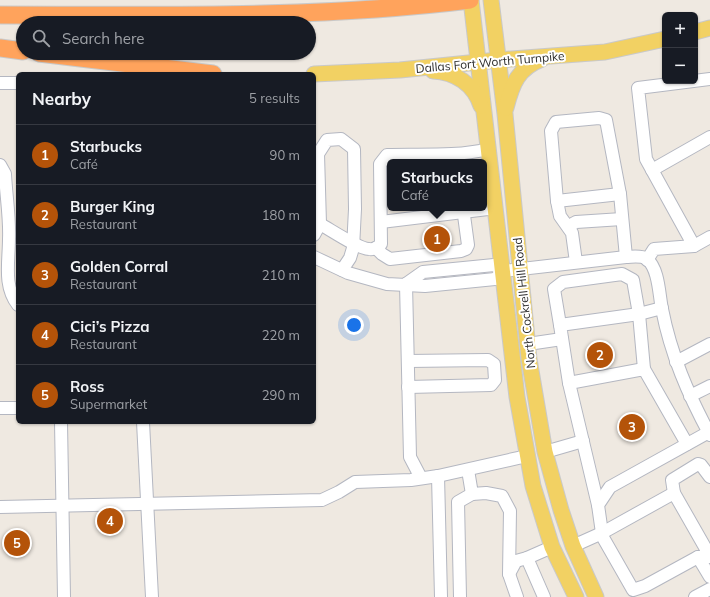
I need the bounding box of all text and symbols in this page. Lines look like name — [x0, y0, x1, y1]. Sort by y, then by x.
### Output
map controls — [662, 12, 698, 84]
button: + — [662, 12, 698, 48]
search box — [16, 16, 316, 60]
icon: search — [30, 27, 52, 49]
text: Search here — [62, 29, 144, 48]
street label: Dallas Fort Worth Turnpike — [415, 48, 565, 76]
button: − — [662, 48, 698, 84]
text: Nearby — [32, 88, 91, 109]
text: 5 results — [249, 90, 300, 106]
text: Starbucks — [70, 137, 142, 156]
text: 1 — [41, 147, 49, 163]
text: 90 m — [270, 147, 300, 163]
text: Café — [70, 156, 98, 172]
popup — [387, 159, 487, 211]
text: Starbucks — [401, 168, 473, 187]
text: Café — [401, 187, 429, 203]
text: Burger King — [70, 197, 155, 216]
text: 2 — [41, 207, 49, 223]
text: 180 m — [262, 207, 300, 223]
text: Restaurant — [70, 216, 137, 232]
pin: 1 — [424, 224, 450, 254]
street label: North Cockrell Hill Road — [510, 237, 538, 369]
text: Golden Corral — [70, 257, 168, 276]
text: 3 — [41, 267, 49, 283]
text: 210 m — [262, 267, 300, 283]
text: Restaurant — [70, 276, 137, 292]
your location — [344, 315, 364, 335]
text: Cici’s Pizza — [70, 317, 150, 336]
text: 4 — [41, 327, 49, 343]
text: 220 m — [262, 327, 300, 343]
text: Restaurant — [70, 336, 137, 352]
pin: 2 — [587, 340, 613, 370]
text: Ross — [70, 377, 104, 396]
text: 5 — [41, 387, 49, 403]
text: 290 m — [262, 387, 300, 403]
text: Supermarket — [70, 396, 147, 412]
pin: 3 — [619, 412, 645, 442]
pin: 4 — [97, 506, 123, 536]
pin: 5 — [4, 528, 30, 558]

